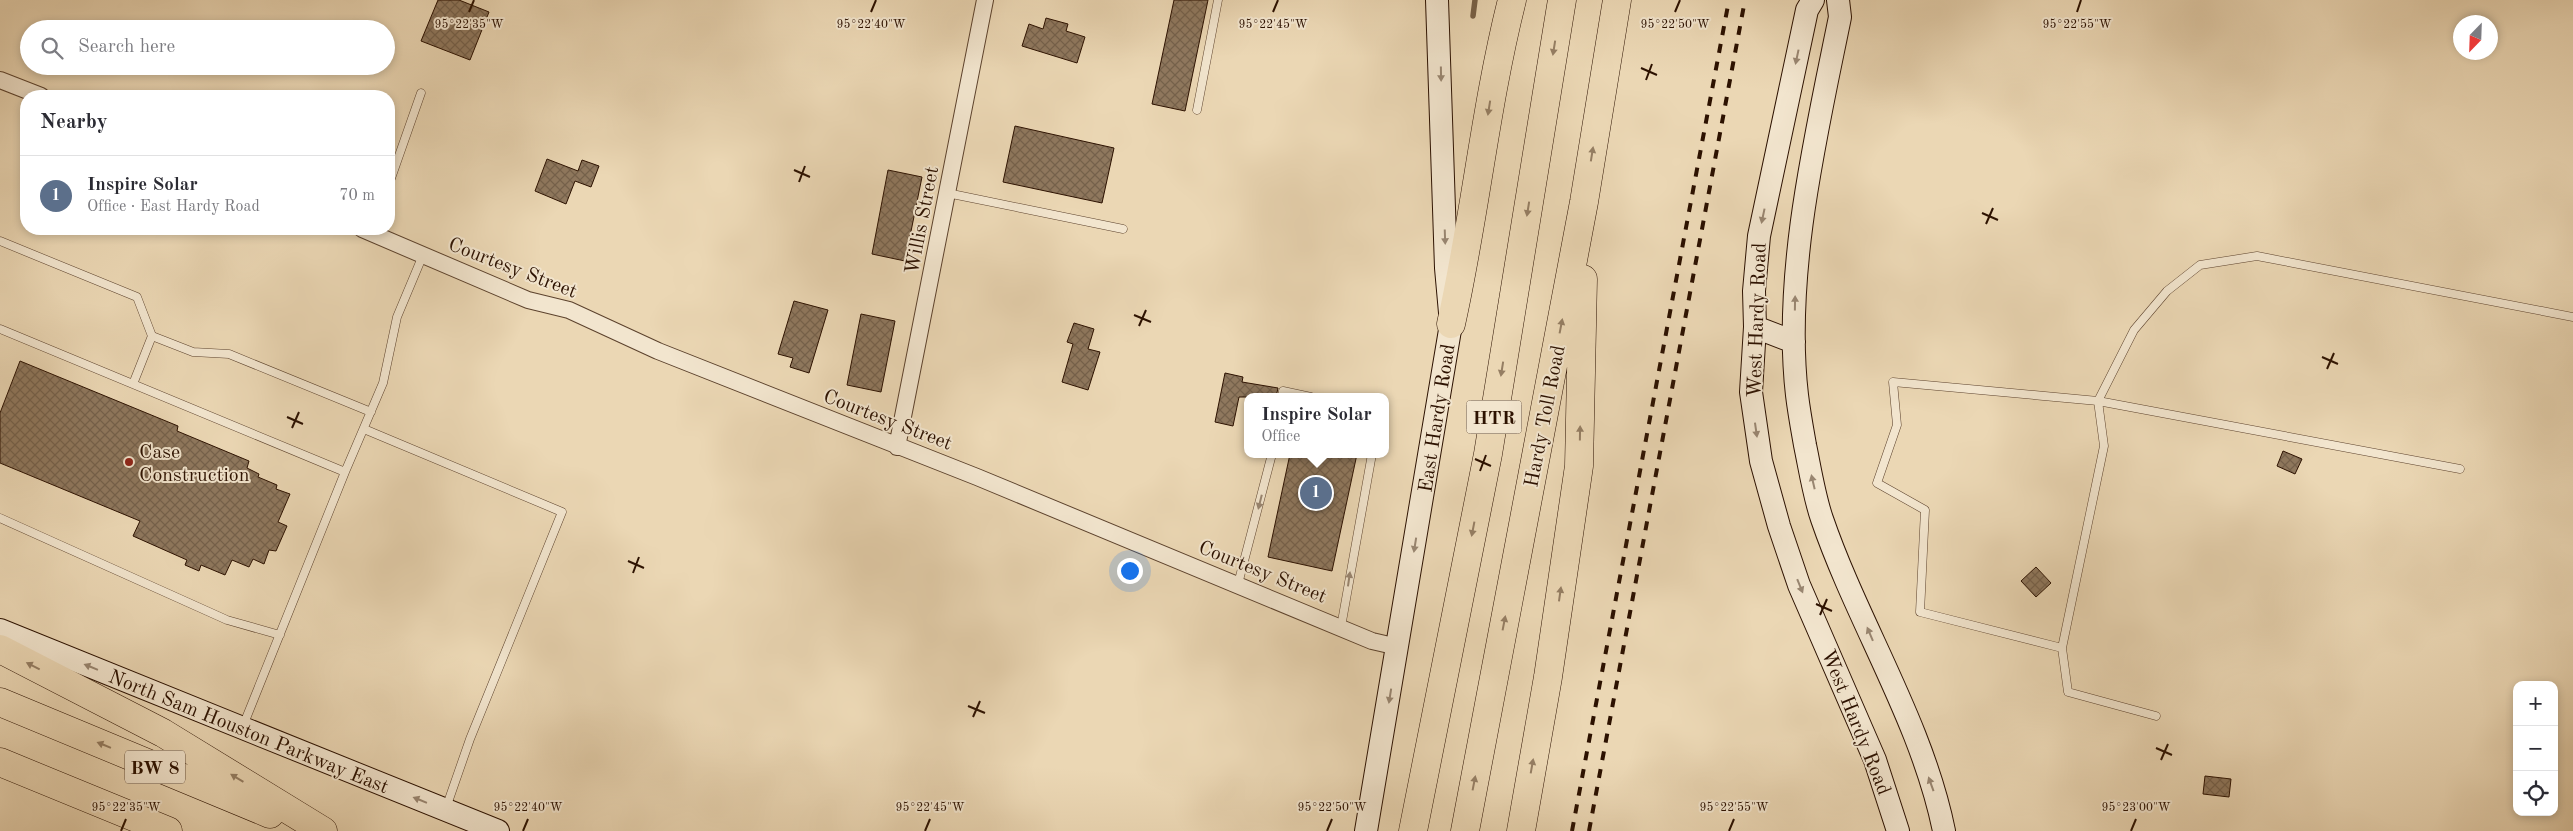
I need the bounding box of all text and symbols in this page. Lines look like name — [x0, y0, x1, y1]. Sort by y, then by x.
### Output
north arrow — [2453, 15, 2498, 60]
text: 95°22'35"W — [434, 18, 504, 31]
text: 95°22'40"W — [836, 18, 906, 31]
text: 95°22'45"W — [1238, 18, 1308, 31]
text: 95°22'50"W — [1640, 18, 1710, 31]
text: 95°22'55"W — [2042, 18, 2112, 31]
search box — [20, 20, 395, 75]
icon: search — [38, 34, 66, 62]
text: Search here — [78, 38, 175, 57]
one-way arrow — [1550, 40, 1558, 56]
one-way arrow — [1793, 50, 1801, 65]
one-way arrow — [1437, 66, 1445, 82]
one-way arrow — [1485, 100, 1493, 116]
text: Nearby — [40, 112, 108, 133]
one-way arrow — [1588, 146, 1596, 162]
street label: Willis Street — [903, 165, 943, 276]
text: Inspire Solar — [87, 176, 198, 195]
text: 1 — [51, 188, 61, 204]
text: 70 m — [339, 188, 375, 204]
text: Office · East Hardy Road — [87, 199, 260, 215]
one-way arrow — [1523, 201, 1531, 217]
one-way arrow — [1759, 209, 1767, 224]
one-way arrow — [1442, 229, 1450, 245]
street label: Courtesy Street — [445, 235, 579, 303]
street label: West Hardy Road — [1745, 242, 1771, 398]
one-way arrow — [1791, 295, 1799, 311]
one-way arrow — [1557, 318, 1565, 334]
street label: East Hardy Road — [1416, 343, 1460, 494]
street label: Hardy Toll Road — [1522, 344, 1570, 489]
one-way arrow — [1497, 361, 1505, 377]
street label: Courtesy Street — [820, 387, 954, 455]
popup — [1244, 393, 1389, 458]
road number: HTR — [1466, 401, 1522, 434]
text: Inspire Solar — [1261, 406, 1372, 425]
one-way arrow — [1752, 423, 1760, 439]
one-way arrow — [1576, 425, 1584, 441]
text: Office — [1261, 429, 1300, 445]
place label: Case Construction — [139, 443, 250, 486]
marker: Case Construction — [123, 456, 135, 468]
pin: 1 — [1300, 474, 1332, 512]
one-way arrow — [1809, 474, 1817, 489]
one-way arrow — [1256, 494, 1264, 509]
one-way arrow — [1469, 521, 1477, 536]
one-way arrow — [1411, 537, 1419, 553]
street label: Courtesy Street — [1195, 538, 1329, 608]
your location — [1117, 558, 1143, 584]
one-way arrow — [1345, 571, 1353, 587]
one-way arrow — [1796, 579, 1804, 594]
one-way arrow — [1557, 586, 1565, 602]
one-way arrow — [1501, 615, 1509, 631]
one-way arrow — [1866, 626, 1873, 641]
street label: West Hardy Road — [1817, 647, 1893, 798]
one-way arrow — [26, 662, 41, 670]
one-way arrow — [83, 663, 98, 671]
street label: North Sam Houston Parkway East — [105, 667, 391, 798]
map controls — [2513, 681, 2558, 816]
button: + — [2513, 681, 2558, 726]
one-way arrow — [1386, 688, 1394, 704]
button: − — [2513, 726, 2558, 771]
one-way arrow — [97, 741, 111, 749]
road number: BW 8 — [125, 750, 185, 784]
one-way arrow — [1529, 757, 1537, 773]
button: locate — [2513, 771, 2558, 816]
one-way arrow — [230, 774, 243, 783]
one-way arrow — [1471, 775, 1479, 791]
one-way arrow — [1927, 776, 1935, 791]
one-way arrow — [413, 795, 428, 803]
text: 95°22'35"W — [91, 801, 161, 814]
text: 95°22'40"W — [493, 801, 563, 814]
text: 95°22'45"W — [895, 801, 965, 814]
text: 95°22'50"W — [1297, 801, 1367, 814]
text: 95°22'55"W — [1699, 801, 1769, 814]
text: 95°23'00"W — [2101, 801, 2171, 814]

